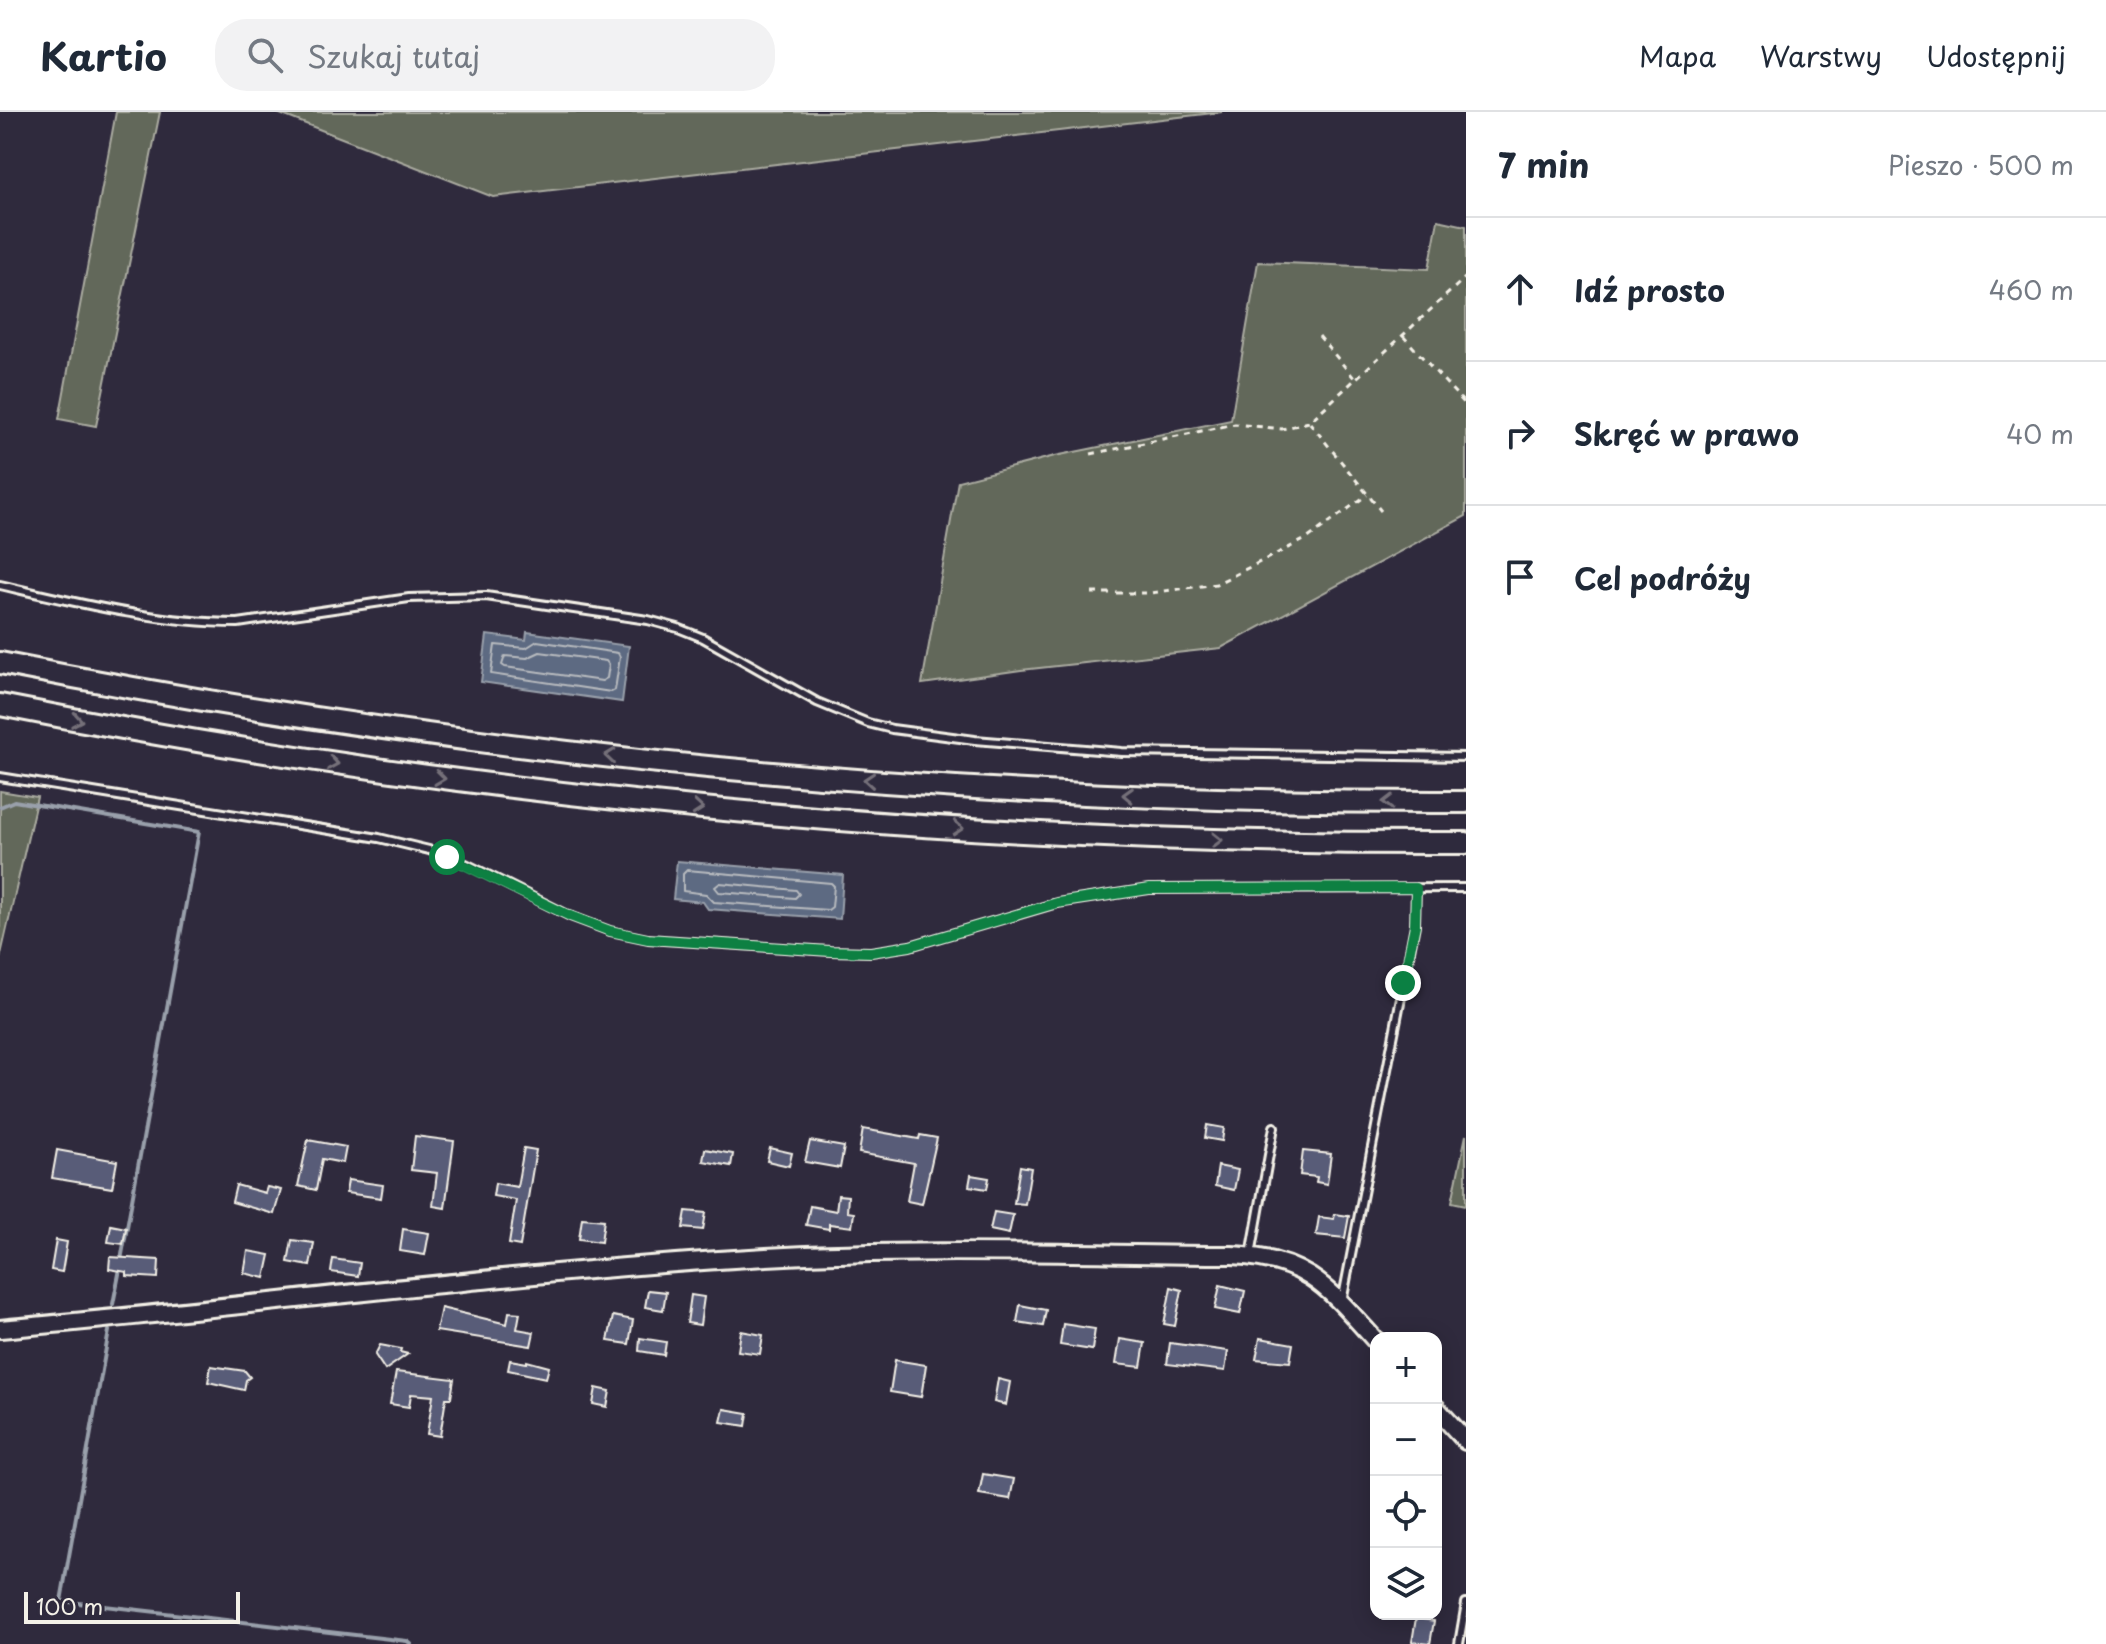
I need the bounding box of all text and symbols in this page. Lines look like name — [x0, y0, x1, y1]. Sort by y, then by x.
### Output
search box — [215, 19, 775, 91]
text: Kartio — [40, 27, 167, 84]
icon: search — [243, 33, 287, 77]
text: Szukaj tutaj — [307, 33, 480, 78]
text: Mapa — [1639, 34, 1716, 77]
text: Warstwy — [1760, 34, 1882, 77]
text: Udostępnij — [1926, 34, 2066, 77]
text: 7 min — [1498, 138, 1589, 190]
text: Pieszo · 500 m — [1888, 145, 2074, 184]
icon: ahead — [1498, 267, 1542, 311]
text: Idź prosto — [1574, 267, 1725, 312]
text: 460 m — [1989, 270, 2074, 309]
icon: right — [1498, 411, 1542, 455]
text: Skręć w prawo — [1574, 411, 1799, 456]
text: 40 m — [2006, 414, 2074, 453]
icon: arrive — [1498, 555, 1542, 599]
text: Cel podróży — [1574, 555, 1751, 600]
one-way arrow — [70, 710, 83, 727]
one-way arrow — [603, 748, 616, 765]
one-way arrow — [326, 754, 340, 771]
one-way arrow — [433, 769, 447, 786]
one-way arrow — [862, 772, 875, 789]
one-way arrow — [1121, 787, 1134, 804]
one-way arrow — [1381, 793, 1394, 811]
one-way arrow — [692, 799, 705, 816]
one-way arrow — [952, 819, 965, 836]
one-way arrow — [1211, 831, 1224, 848]
route start — [429, 839, 465, 875]
route end — [1385, 965, 1421, 1001]
map controls — [1370, 1332, 1442, 1620]
button: + — [1370, 1332, 1442, 1404]
button: − — [1370, 1404, 1442, 1476]
button: locate — [1370, 1476, 1442, 1548]
button: layers — [1370, 1548, 1442, 1620]
scale bar — [24, 1588, 240, 1624]
text: 100 m — [36, 1589, 103, 1622]

